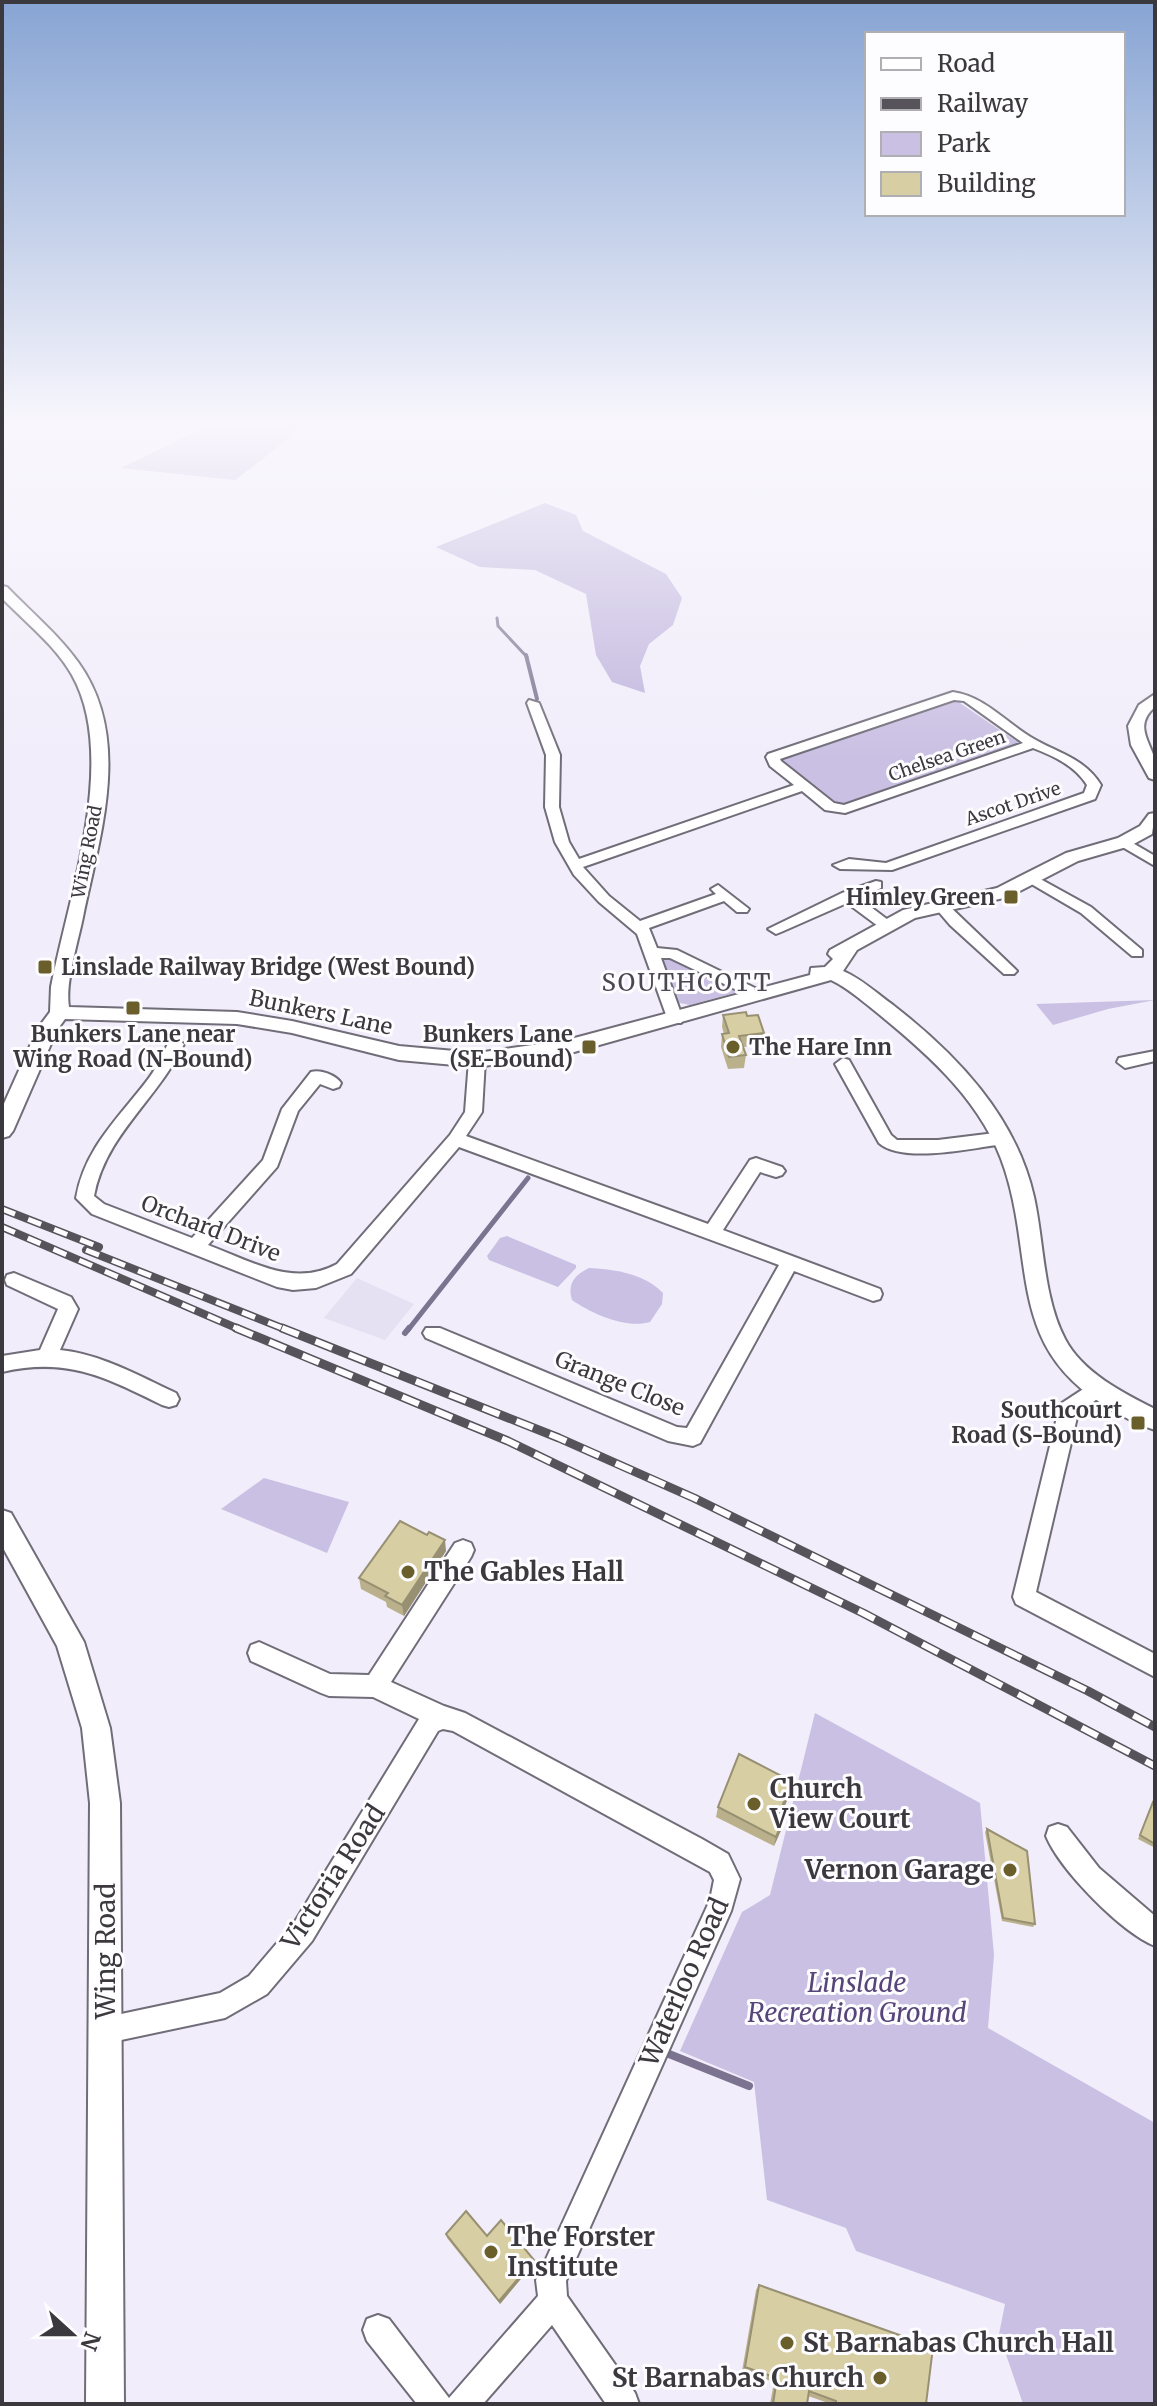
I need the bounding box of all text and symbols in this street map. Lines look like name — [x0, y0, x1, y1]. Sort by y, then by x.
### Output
legend — [865, 32, 1125, 216]
text: Road — [937, 48, 995, 79]
text: Railway — [937, 88, 1028, 119]
text: Park — [937, 128, 991, 159]
text: Building — [937, 168, 1036, 199]
street label: Chelsea Green — [885, 725, 1008, 786]
street label: Ascot Drive — [961, 777, 1063, 831]
street label: Wing Road — [66, 803, 107, 901]
place label: Himley Green — [846, 883, 995, 911]
marker: Himley Green — [1002, 888, 1020, 906]
place label: Linslade Railway Bridge (West Bound) — [61, 953, 475, 981]
marker: Linslade Railway Bridge (West Bound) — [36, 958, 54, 976]
district label: SOUTHCOTT — [601, 967, 773, 998]
street label: Bunkers Lane — [247, 983, 395, 1041]
marker: Bunkers Lane near Wing Road (N-Bound) — [124, 999, 142, 1017]
place label: Bunkers Lane near Wing Road (N-Bound) — [13, 1020, 252, 1073]
place label: Bunkers Lane (SE-Bound) — [423, 1020, 573, 1073]
place label: The Hare Inn — [749, 1033, 892, 1061]
marker: Bunkers Lane (SE-Bound) — [580, 1038, 598, 1056]
marker: The Hare Inn — [724, 1038, 742, 1056]
street label: Orchard Drive — [137, 1189, 285, 1267]
street label: Grange Close — [551, 1344, 689, 1422]
place label: Southcourt Road (S-Bound) — [951, 1396, 1122, 1449]
marker: Southcourt Road (S-Bound) — [1129, 1414, 1147, 1432]
place label: The Gables Hall — [424, 1555, 624, 1588]
marker: The Gables Hall — [399, 1563, 417, 1581]
place label: Church View Court — [769, 1772, 911, 1835]
marker: Church View Court — [745, 1795, 763, 1813]
street label: Victoria Road — [273, 1798, 392, 1956]
place label: Vernon Garage — [804, 1853, 994, 1886]
marker: Vernon Garage — [1001, 1861, 1019, 1879]
street label: Wing Road — [89, 1883, 122, 2020]
street label: Waterloo Road — [631, 1892, 736, 2072]
park label: Linslade Recreation Ground — [747, 1966, 967, 2029]
place label: The Forster Institute — [507, 2220, 655, 2283]
marker: The Forster Institute — [482, 2243, 500, 2261]
north arrow — [32, 2294, 112, 2374]
place label: St Barnabas Church Hall — [803, 2326, 1114, 2359]
text: N — [74, 2328, 107, 2355]
marker: St Barnabas Church Hall — [778, 2334, 796, 2352]
place label: St Barnabas Church — [612, 2361, 864, 2394]
marker: St Barnabas Church — [871, 2369, 889, 2387]

